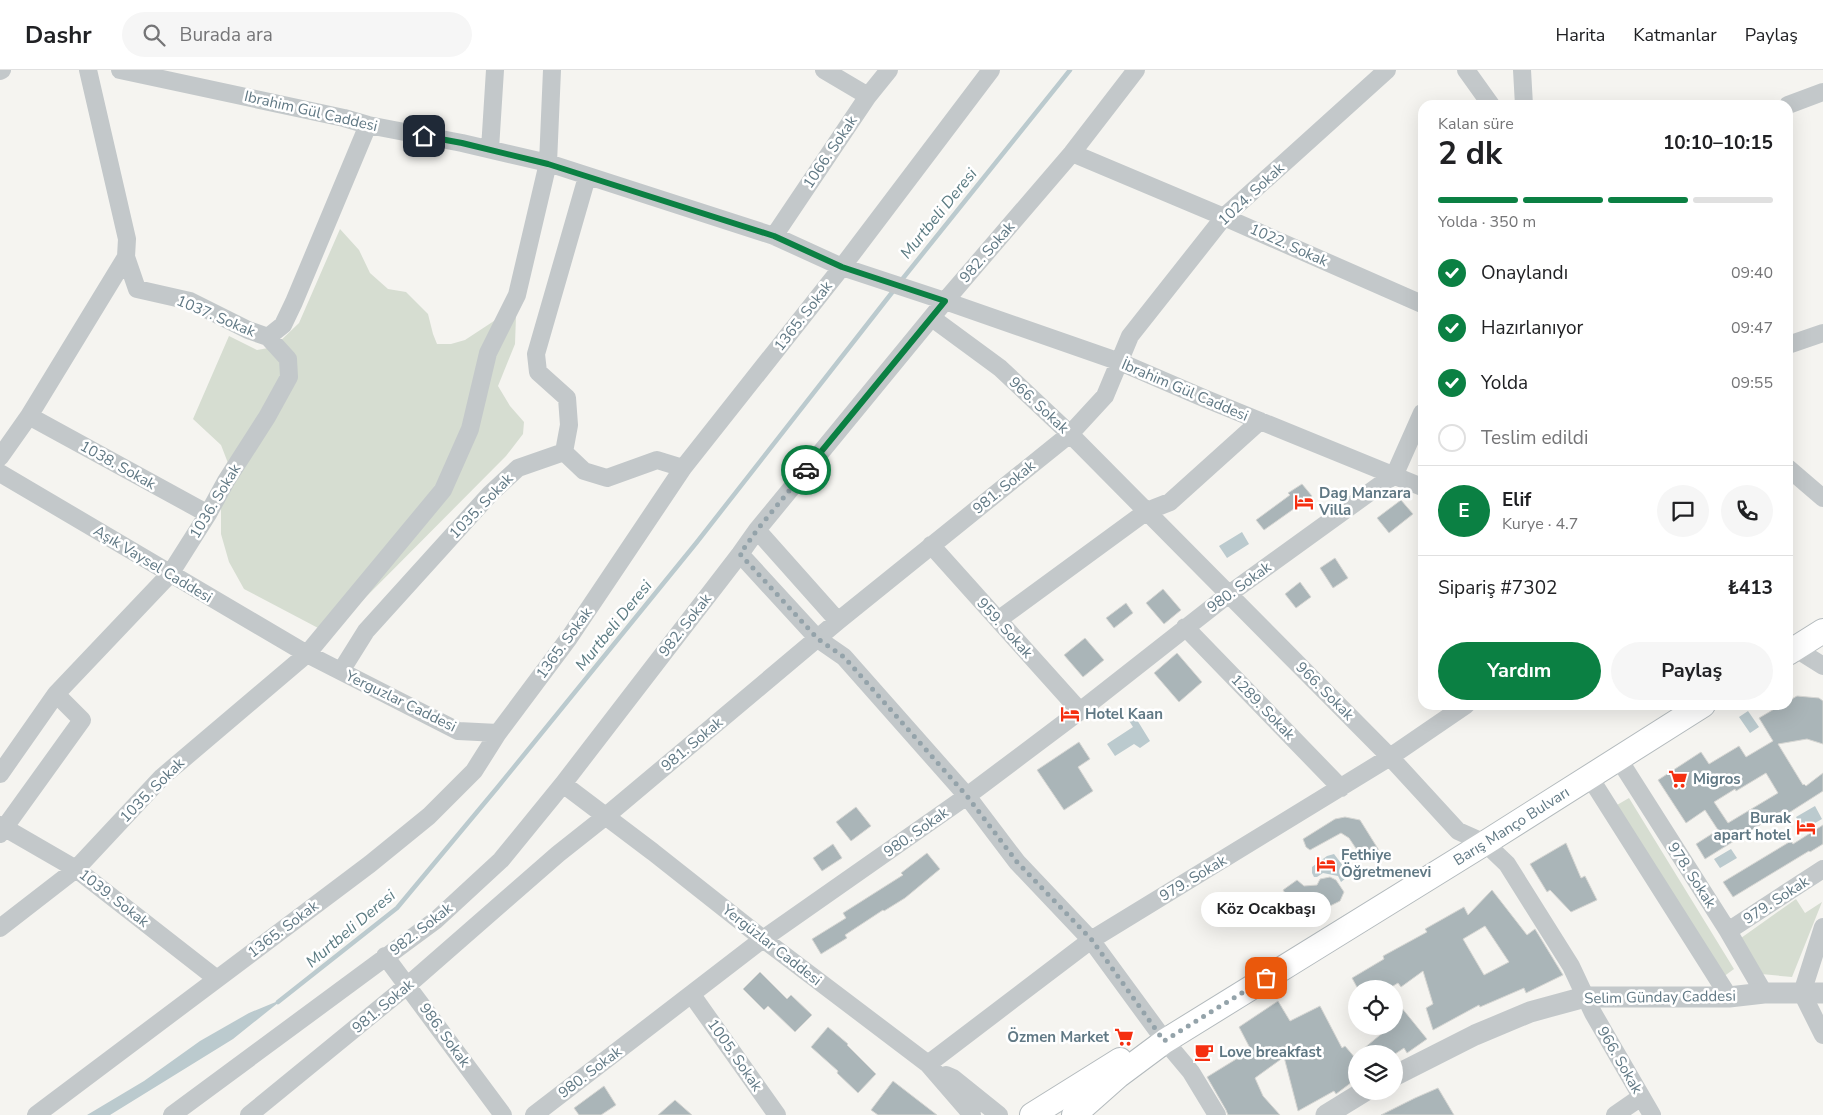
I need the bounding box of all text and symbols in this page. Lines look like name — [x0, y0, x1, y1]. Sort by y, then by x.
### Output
search box — [122, 12, 472, 57]
text: Dashr — [25, 19, 92, 51]
icon: search — [140, 21, 168, 49]
text: Burada ara — [180, 22, 273, 48]
text: Harita — [1556, 23, 1605, 47]
text: Katmanlar — [1633, 23, 1717, 47]
text: Paylaş — [1745, 23, 1798, 47]
street label: Ibrahim Gül Caddesi — [242, 86, 380, 136]
street label: 1066. Sokak — [798, 111, 862, 192]
text: Kalan süre — [1438, 113, 1514, 135]
pin — [403, 115, 445, 157]
icon: home — [410, 122, 438, 150]
text: 10:10–10:15 — [1663, 130, 1773, 156]
text: 2 dk — [1438, 132, 1502, 175]
street label: 1024. Sokak — [1214, 158, 1289, 230]
water label: Murtbeli Deresi — [895, 163, 982, 264]
text: Yolda · 350 m — [1438, 211, 1536, 233]
street label: 982. Sokak — [955, 217, 1019, 287]
street label: 1022. Sokak — [1247, 219, 1332, 271]
icon: check — [1438, 259, 1466, 287]
text: Onaylandı — [1481, 260, 1568, 286]
text: 09:40 — [1731, 262, 1773, 284]
street label: 1365. Sokak — [769, 276, 837, 355]
street label: 1037. Sokak — [174, 290, 259, 342]
icon: check — [1438, 314, 1466, 342]
text: Hazırlanıyor — [1481, 315, 1583, 341]
text: 09:47 — [1731, 317, 1773, 339]
street label: İbrahim Gül Caddesi — [1118, 354, 1252, 426]
icon: check — [1438, 369, 1466, 397]
text: Yolda — [1481, 370, 1528, 396]
street label: 966. Sokak — [1005, 372, 1074, 438]
text: 09:55 — [1731, 372, 1773, 394]
text: Teslim edildi — [1481, 425, 1588, 451]
street label: 1038. Sokak — [77, 436, 160, 494]
courier — [781, 445, 831, 495]
street label: 981. Sokak — [969, 455, 1040, 518]
icon: car — [792, 456, 820, 484]
street label: 1036. Sokak — [185, 460, 245, 542]
street label: 1035. Sokak — [445, 469, 518, 543]
place label: Dag Manzara Villa — [1318, 483, 1411, 520]
button: chat — [1657, 485, 1709, 537]
button: phone — [1721, 485, 1773, 537]
text: Elif — [1502, 487, 1531, 513]
hotel icon: Dag Manzara Villa — [1293, 491, 1315, 513]
text: E — [1458, 498, 1470, 524]
text: Kurye · 4.7 — [1502, 513, 1578, 535]
street label: Aşık Vaysel Caddesi — [90, 521, 216, 607]
street label: 980. Sokak — [1203, 557, 1276, 617]
water label: Murtbeli Deresi — [570, 575, 657, 676]
text: Sipariş #7302 — [1438, 575, 1557, 601]
text: ₺413 — [1727, 575, 1773, 601]
street label: 982. Sokak — [654, 589, 716, 661]
street label: 959. Sokak — [973, 594, 1038, 663]
street label: 1365. Sokak — [531, 603, 597, 683]
button: Yardım — [1438, 642, 1601, 700]
button: Paylaş — [1611, 642, 1773, 700]
street label: 966. Sokak — [1292, 658, 1359, 725]
street label: Yerguzlar Caddesi — [341, 665, 460, 736]
street label: 1289. Sokak — [1227, 670, 1300, 744]
hotel icon: Hotel Kaan — [1059, 703, 1081, 725]
place label: Hotel Kaan — [1085, 704, 1163, 724]
street label: 981. Sokak — [657, 712, 727, 776]
street label: 1035. Sokak — [115, 753, 189, 827]
supermarket icon: Migros — [1667, 768, 1689, 790]
place label: Migros — [1693, 769, 1741, 789]
street label: Barış Manço Bulvarı — [1450, 782, 1573, 870]
street label: 980. Sokak — [880, 802, 953, 862]
place label: Burak apart hotel — [1714, 808, 1792, 845]
hotel icon: Burak apart hotel — [1795, 816, 1817, 838]
street label: 978. Sokak — [1663, 838, 1721, 912]
place label: Fethiye Öğretmenevi — [1341, 845, 1431, 882]
street label: 979. Sokak — [1156, 850, 1231, 906]
hotel icon: Fethiye Öğretmenevi — [1315, 853, 1337, 875]
street label: 1039. Sokak — [75, 864, 154, 932]
street label: 979. Sokak — [1739, 871, 1813, 929]
water label: Murtbeli Deresi — [301, 885, 400, 973]
callout: Köz Ocakbaşı — [1201, 893, 1331, 928]
street label: 1365. Sokak — [244, 896, 323, 962]
street label: 982. Sokak — [385, 898, 457, 960]
text: Köz Ocakbaşı — [1216, 898, 1316, 920]
street label: Yergüzlar Caddesi — [717, 899, 826, 990]
pin — [1245, 957, 1287, 999]
icon: bag — [1252, 964, 1280, 992]
street label: 981. Sokak — [348, 974, 418, 1038]
map controls — [1348, 980, 1403, 1100]
button: locate — [1348, 980, 1403, 1035]
street label: Selim Günday Caddesi — [1584, 986, 1736, 1008]
street label: 986. Sokak — [415, 999, 475, 1072]
street label: 1005. Sokak — [703, 1015, 767, 1095]
street label: 966. Sokak — [1593, 1023, 1648, 1098]
supermarket icon: Özmen Market — [1113, 1026, 1135, 1048]
place label: Özmen Market — [1007, 1027, 1109, 1047]
street label: 980. Sokak — [554, 1041, 626, 1102]
cafe icon: Love breakfast — [1193, 1041, 1215, 1063]
place label: Love breakfast — [1219, 1042, 1322, 1062]
button: layers — [1348, 1045, 1403, 1100]

